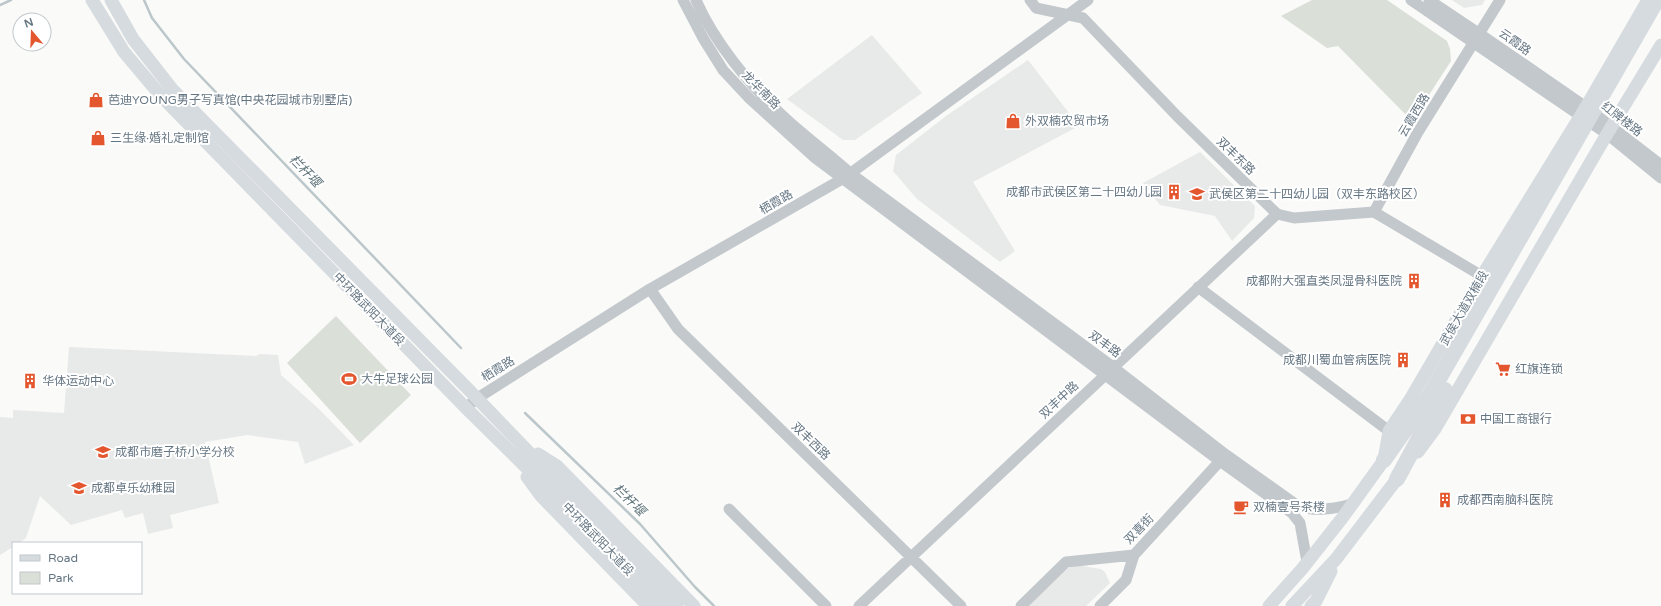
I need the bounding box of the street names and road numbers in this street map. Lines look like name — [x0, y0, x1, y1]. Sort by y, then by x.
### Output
street label: 云霞路 — [1496, 26, 1534, 58]
street label: 龙华南路 — [739, 68, 783, 112]
street label: 云霞西路 — [1396, 91, 1432, 139]
street label: 红牌楼路 — [1599, 99, 1645, 139]
street label: 双丰东路 — [1214, 134, 1258, 178]
street label: 栖霞路 — [757, 187, 795, 217]
street label: 武侯大道双楠段 — [1437, 268, 1491, 348]
street label: 中环路武阳大道段 — [331, 270, 407, 348]
street label: 双丰路 — [1086, 328, 1124, 360]
street label: 栖霞路 — [479, 354, 517, 384]
street label: 双丰中路 — [1037, 379, 1081, 421]
street label: 双丰西路 — [789, 419, 833, 463]
street label: 中环路武阳大道段 — [560, 500, 636, 578]
street label: 双喜街 — [1121, 511, 1157, 547]

